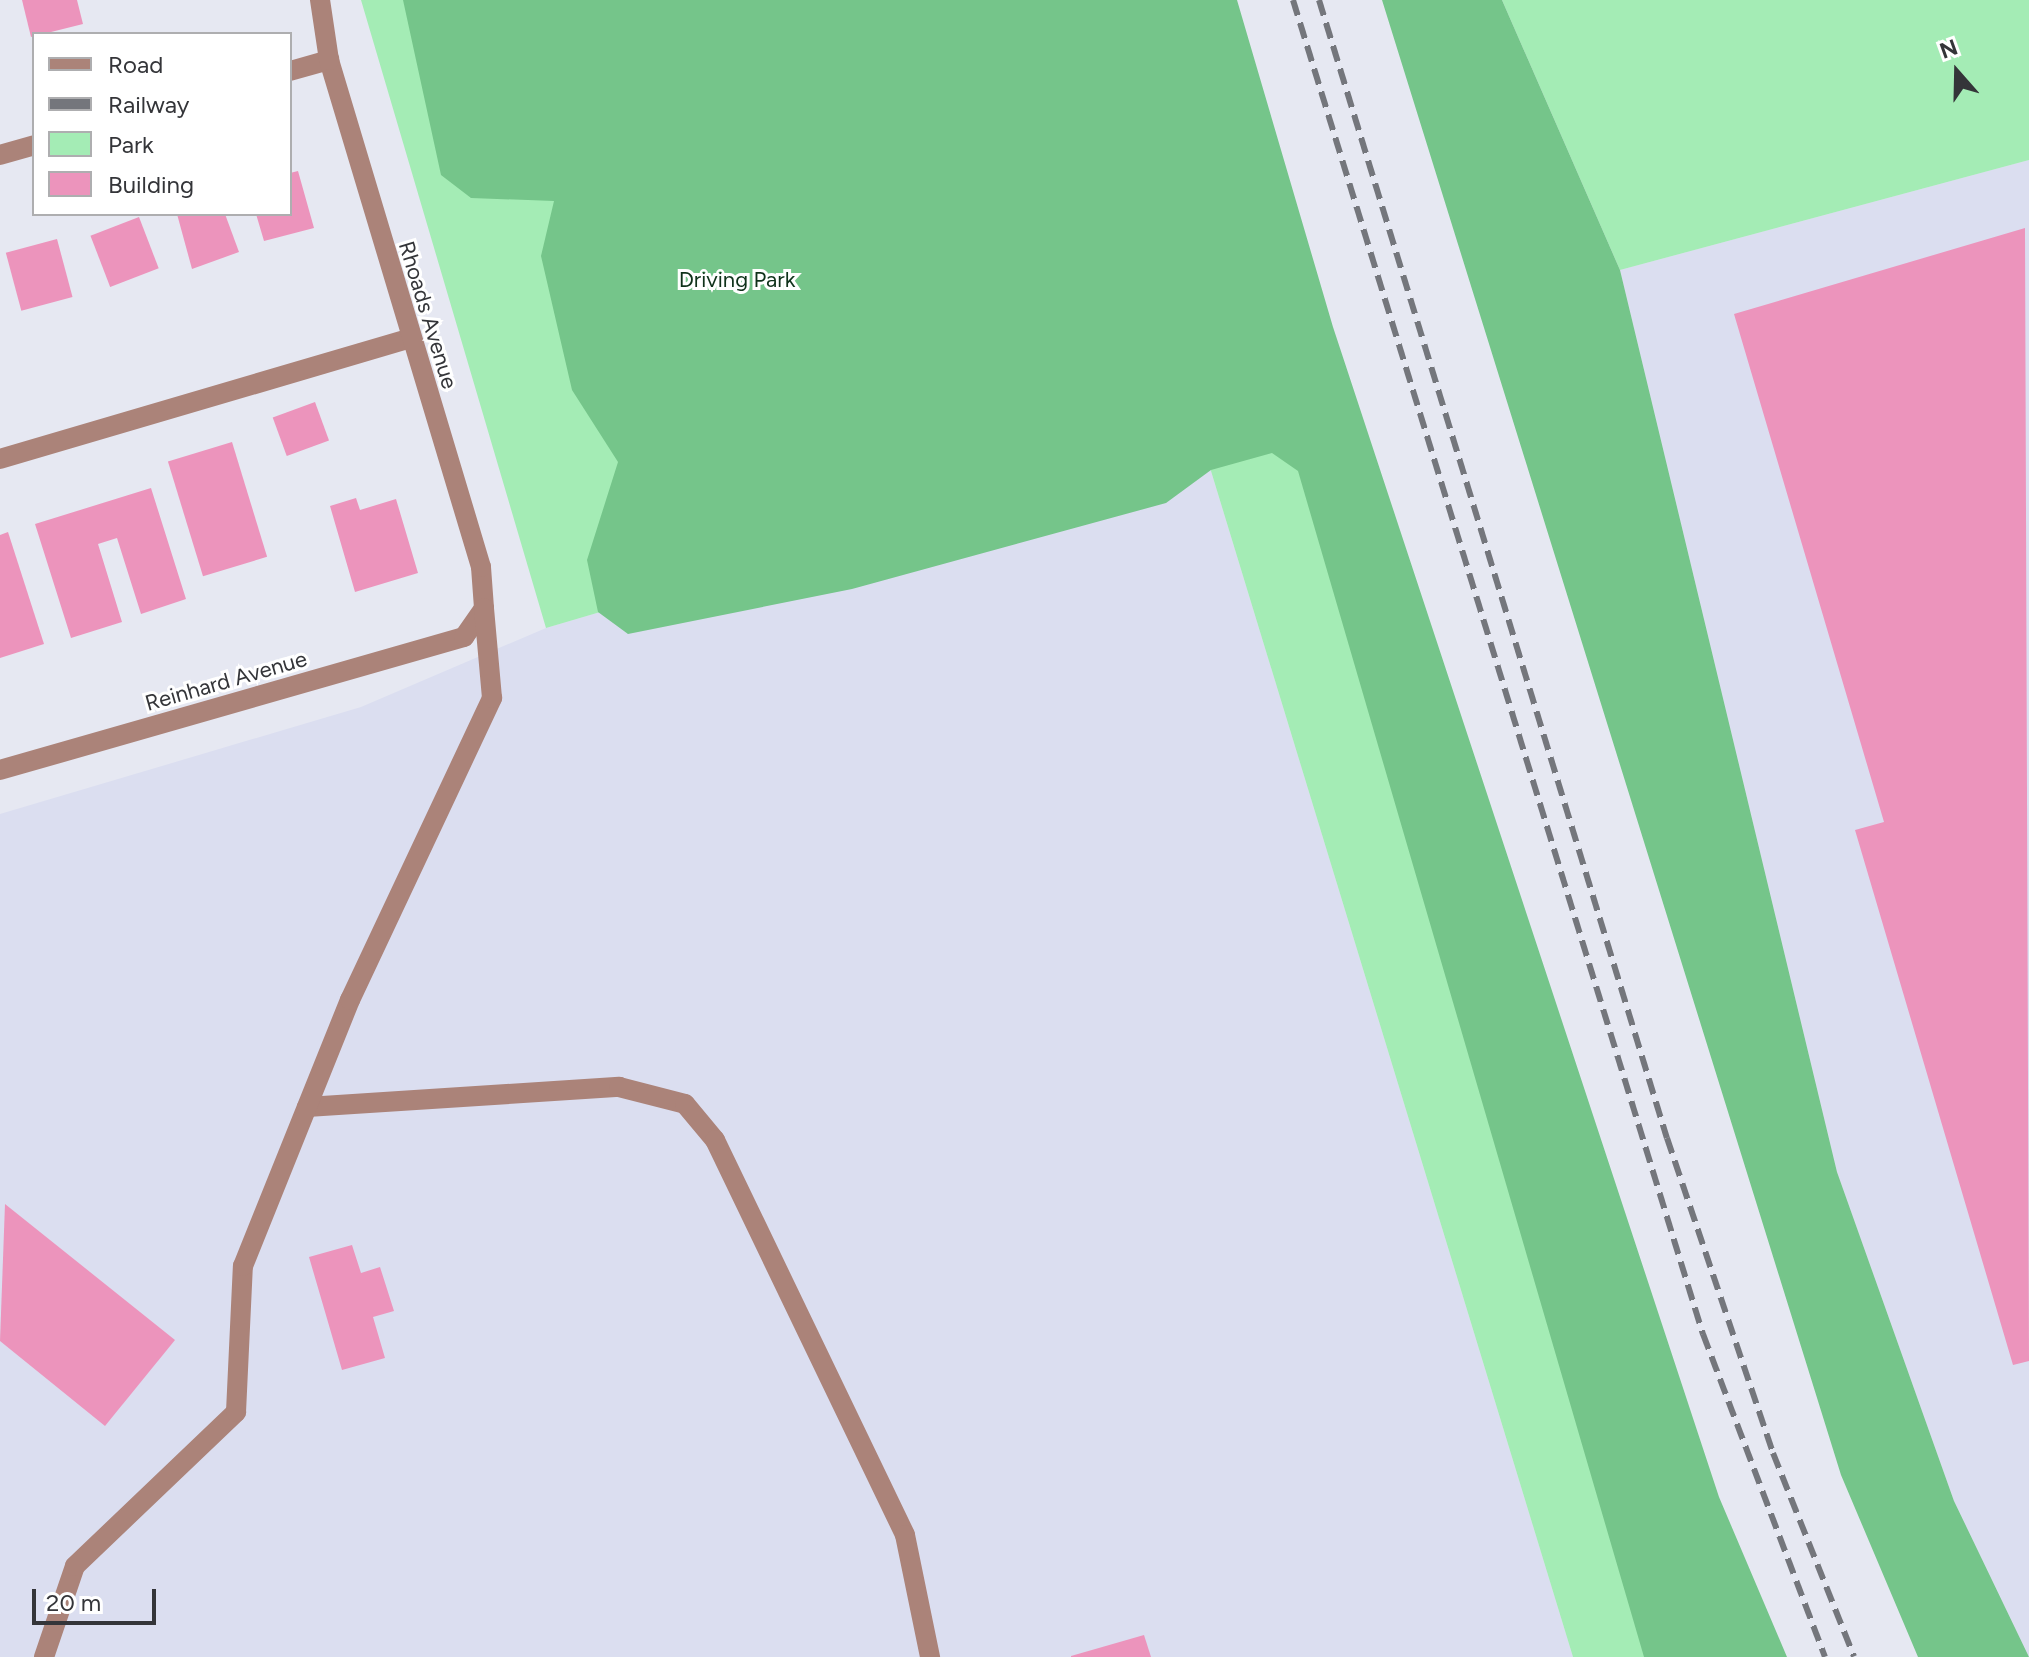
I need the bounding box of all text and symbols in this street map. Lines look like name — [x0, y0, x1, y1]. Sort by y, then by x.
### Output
legend — [32, 32, 292, 216]
north arrow — [1917, 32, 1997, 112]
text: N — [1936, 33, 1961, 65]
text: Road — [108, 50, 163, 79]
text: Railway — [108, 90, 189, 119]
text: Park — [108, 130, 154, 159]
text: Building — [108, 170, 194, 199]
street label: Rhoads Avenue — [393, 238, 463, 392]
park label: Driving Park — [679, 267, 795, 293]
street label: Reinhard Avenue — [142, 645, 310, 717]
scale bar — [36, 1573, 160, 1623]
text: 20 m — [46, 1588, 101, 1617]

